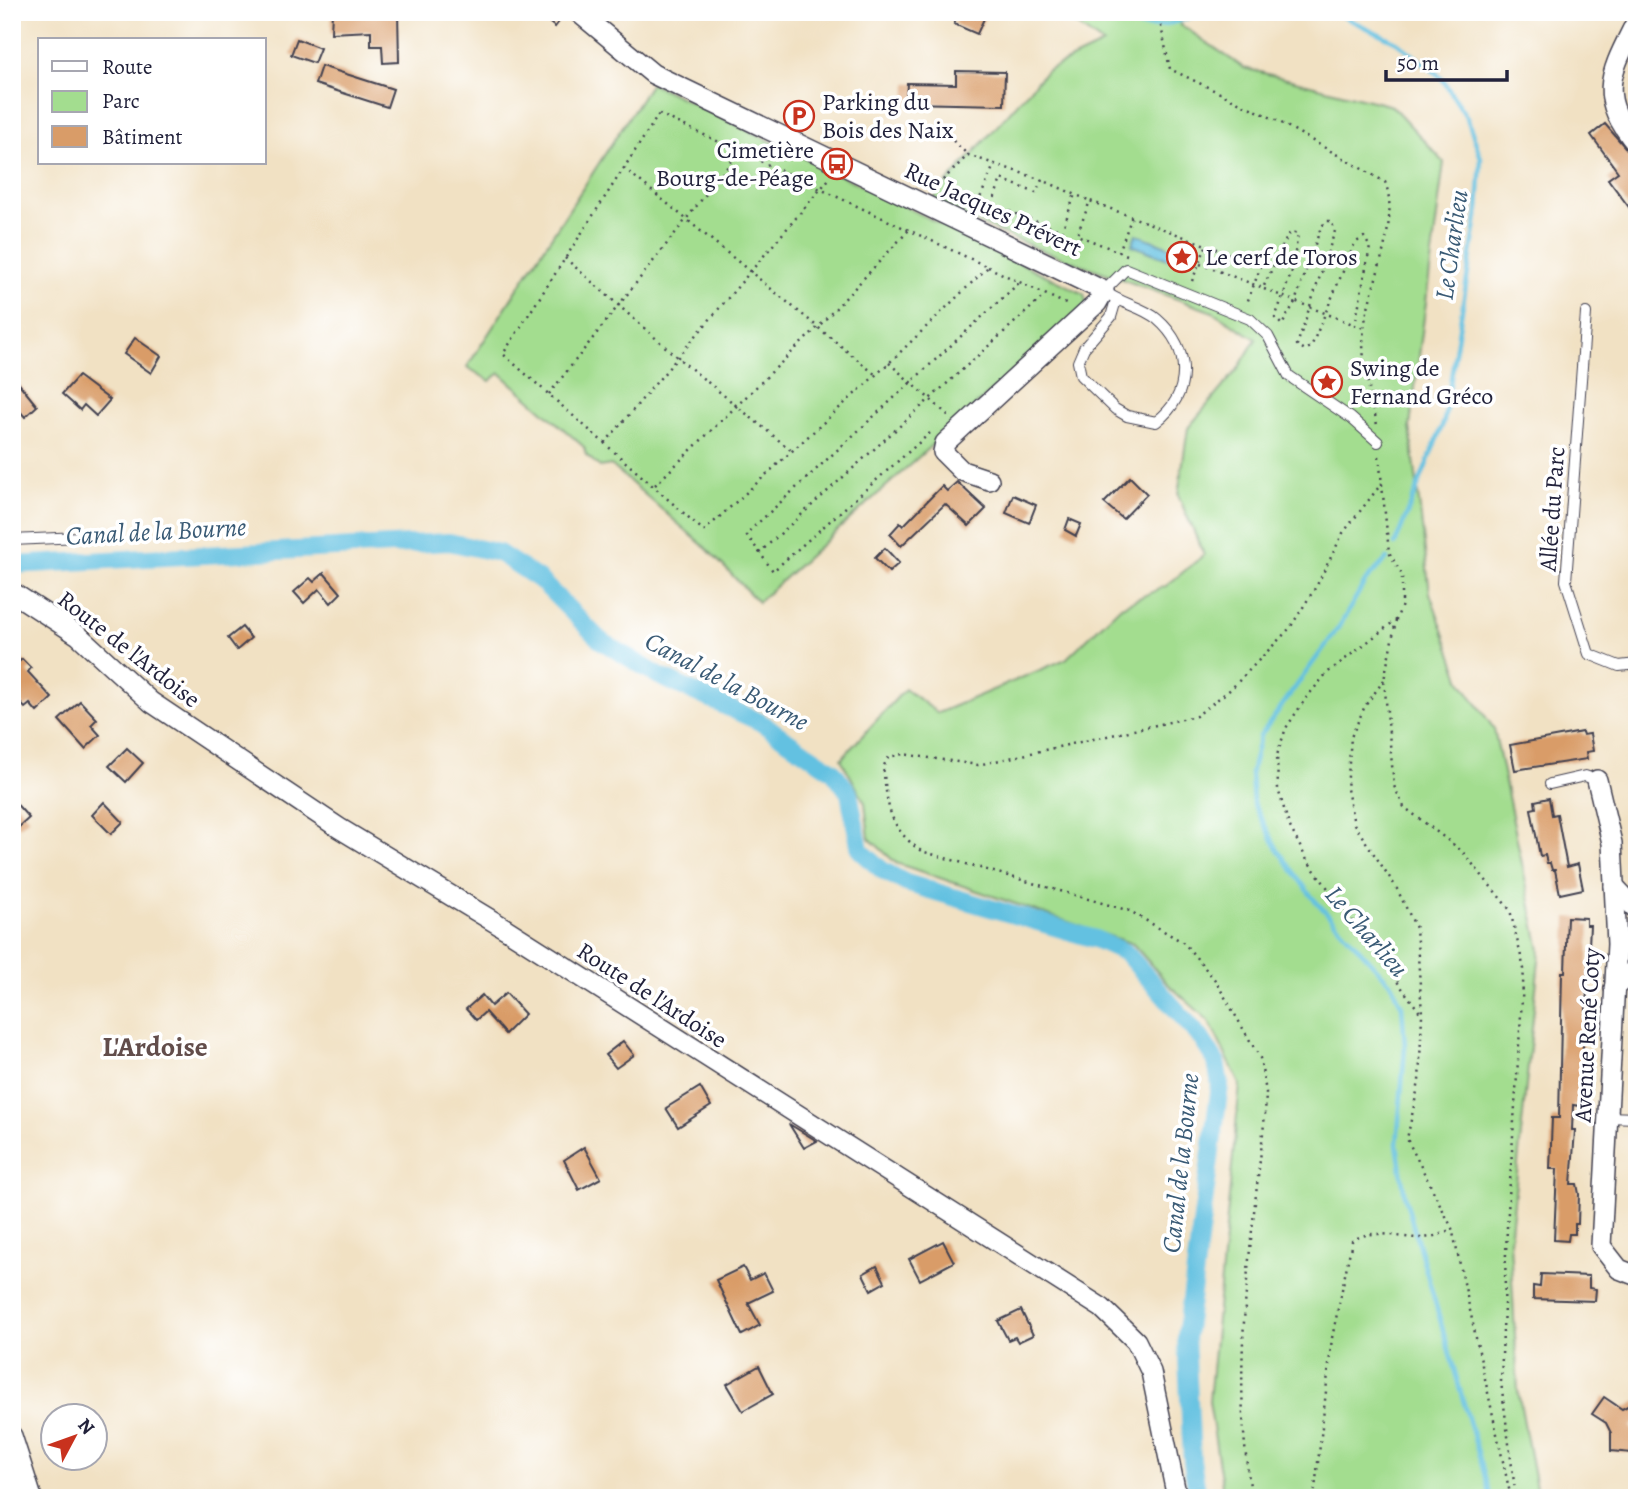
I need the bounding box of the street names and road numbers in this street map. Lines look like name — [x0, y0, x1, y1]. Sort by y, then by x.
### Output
street label: Rue Jacques Prévert — [899, 154, 1087, 264]
street label: Allée du Parc — [1532, 445, 1572, 574]
street label: Route de l'Ardoise — [51, 583, 207, 715]
street label: Route de l'Ardoise — [571, 935, 733, 1055]
street label: Avenue René Coty — [1566, 947, 1608, 1124]

